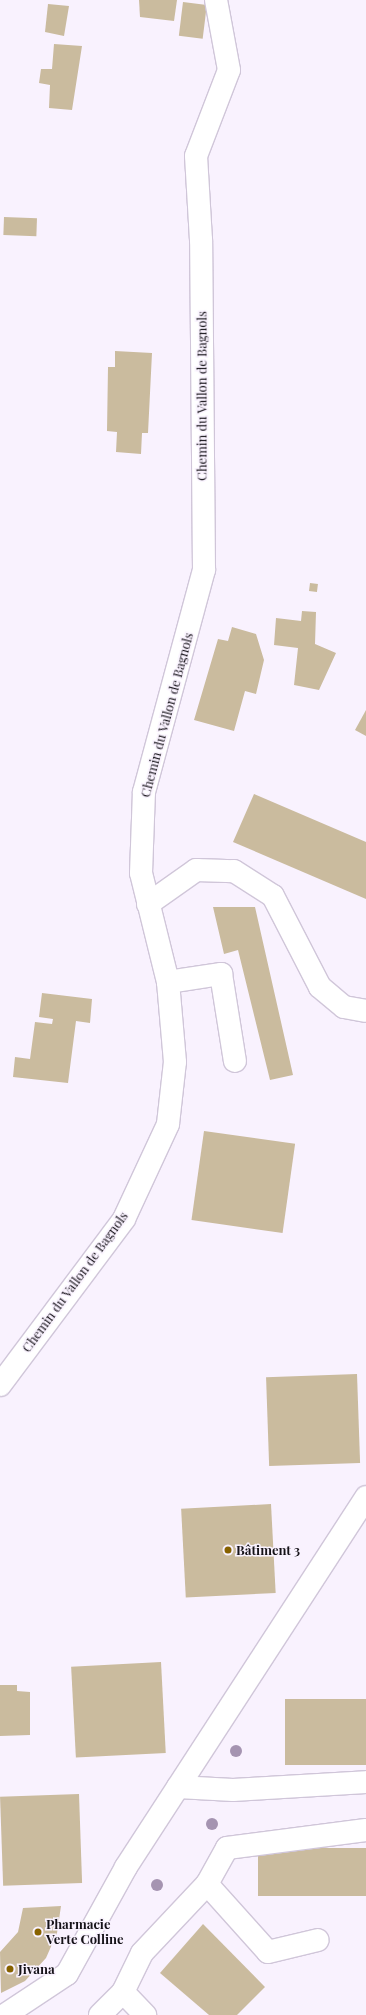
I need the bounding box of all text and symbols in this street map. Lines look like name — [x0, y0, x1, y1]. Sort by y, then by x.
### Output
street label: Chemin du Vallon de Bagnols — [194, 311, 210, 481]
street label: Chemin du Vallon de Bagnols — [137, 631, 197, 799]
street label: Chemin du Vallon de Bagnols — [19, 1209, 131, 1355]
place label: Bâtiment 3 — [236, 1542, 300, 1558]
marker: Bâtiment 3 — [223, 1545, 233, 1555]
place label: Pharmacie Verte Colline — [46, 1917, 124, 1948]
marker: Pharmacie Verte Colline — [33, 1927, 43, 1937]
place label: Jivana — [18, 1961, 55, 1977]
marker: Jivana — [5, 1964, 15, 1974]

